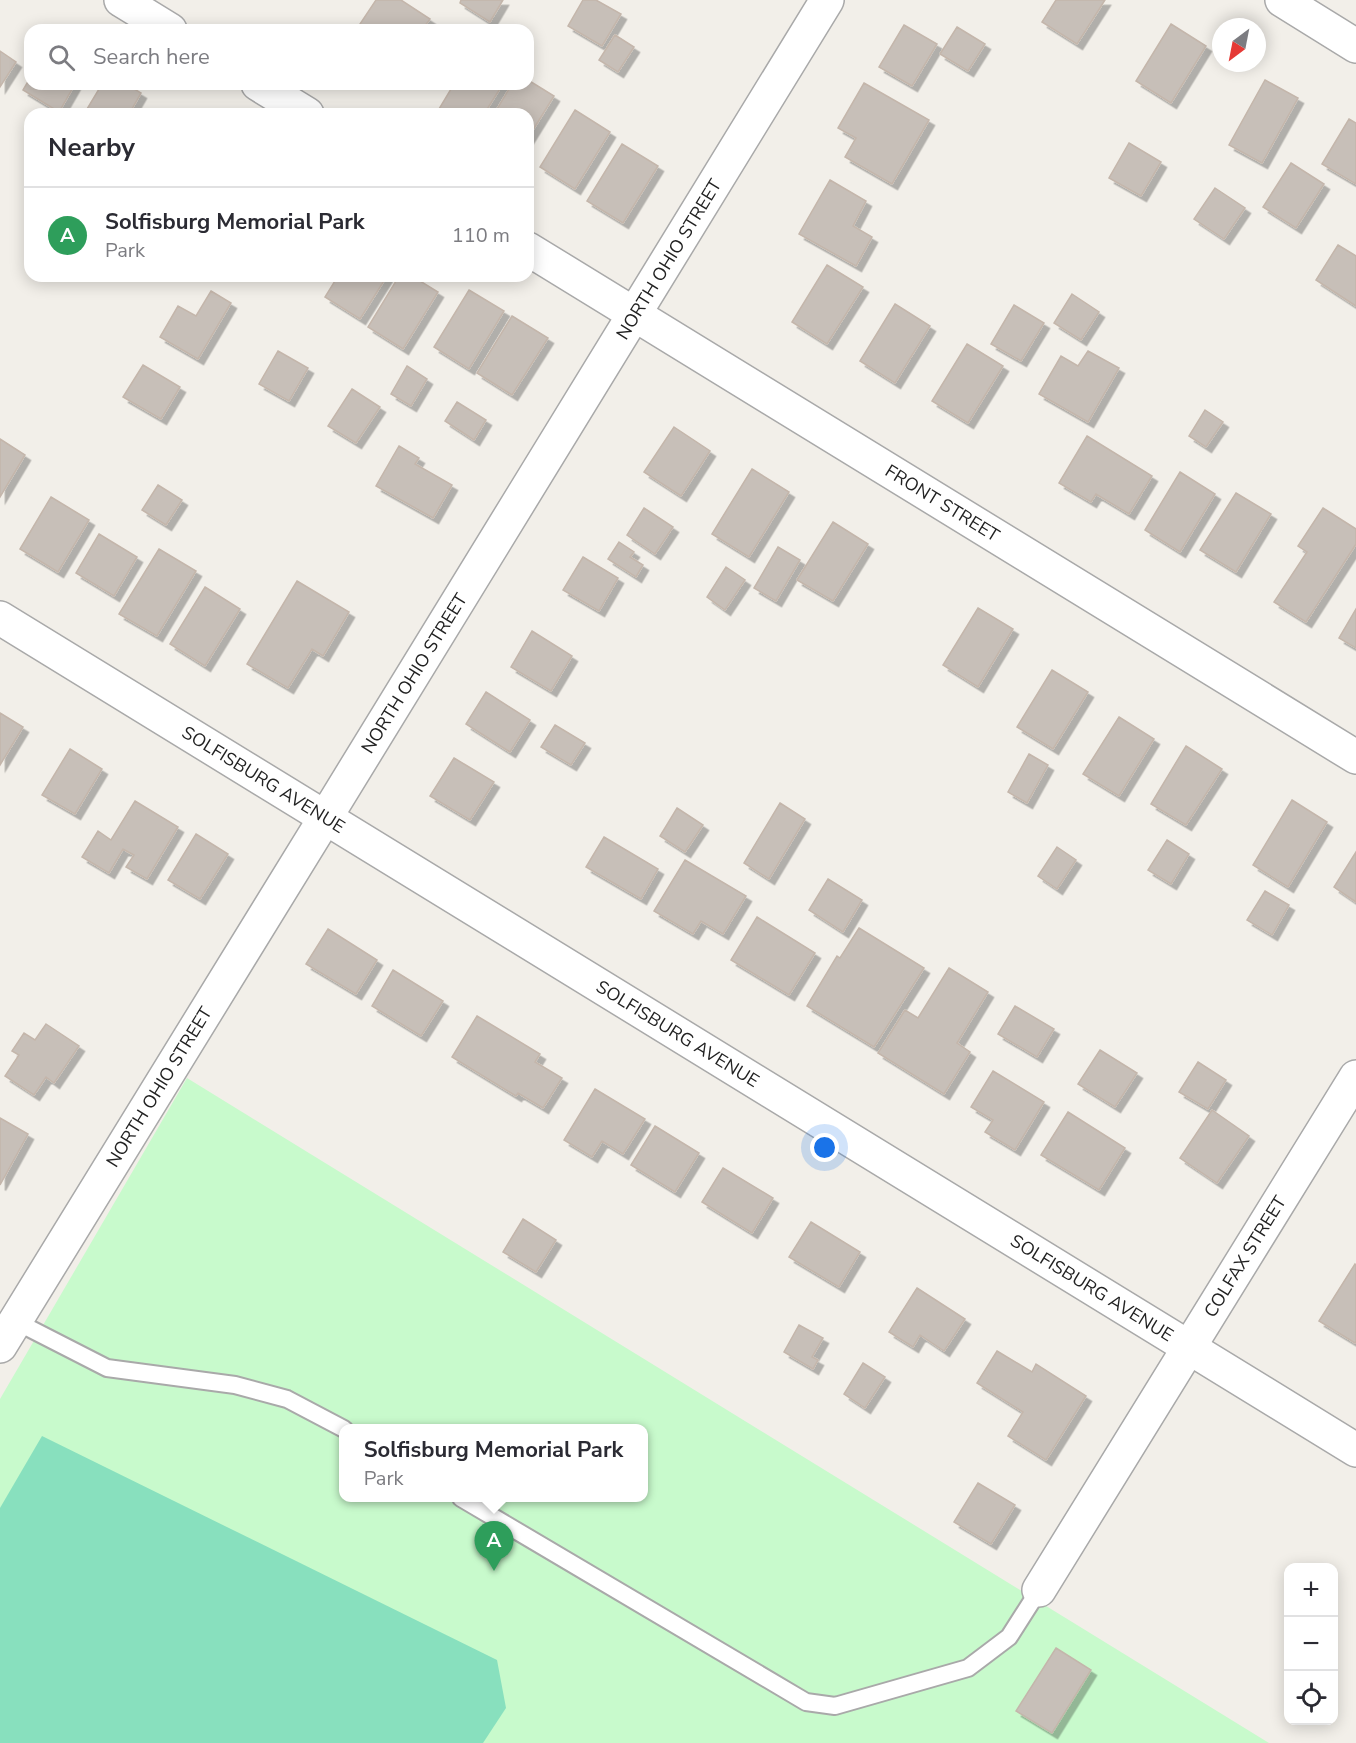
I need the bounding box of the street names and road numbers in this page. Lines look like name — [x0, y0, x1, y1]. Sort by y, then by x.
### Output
street label: NORTH OHIO STREET — [611, 175, 727, 344]
street label: FRONT STREET — [881, 459, 1004, 547]
street label: NORTH OHIO STREET — [356, 589, 473, 758]
street label: SOLFISBURG AVENUE — [177, 720, 349, 839]
street label: SOLFISBURG AVENUE — [592, 975, 764, 1093]
street label: NORTH OHIO STREET — [101, 1002, 218, 1172]
street label: COLFAX STREET — [1198, 1191, 1292, 1322]
street label: SOLFISBURG AVENUE — [1006, 1229, 1178, 1347]

